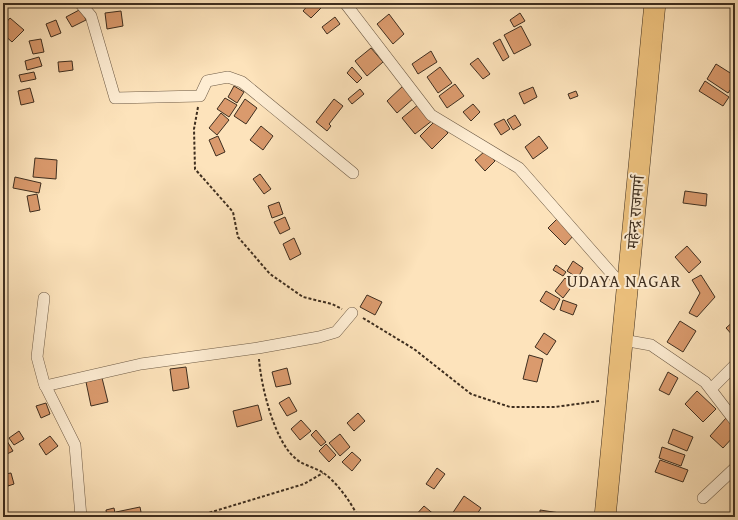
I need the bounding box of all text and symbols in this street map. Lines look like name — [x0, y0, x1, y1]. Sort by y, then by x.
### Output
street label: महेन्द्र राजमार्ग — [620, 173, 650, 251]
district label: UDAYA NAGAR — [566, 268, 682, 293]

